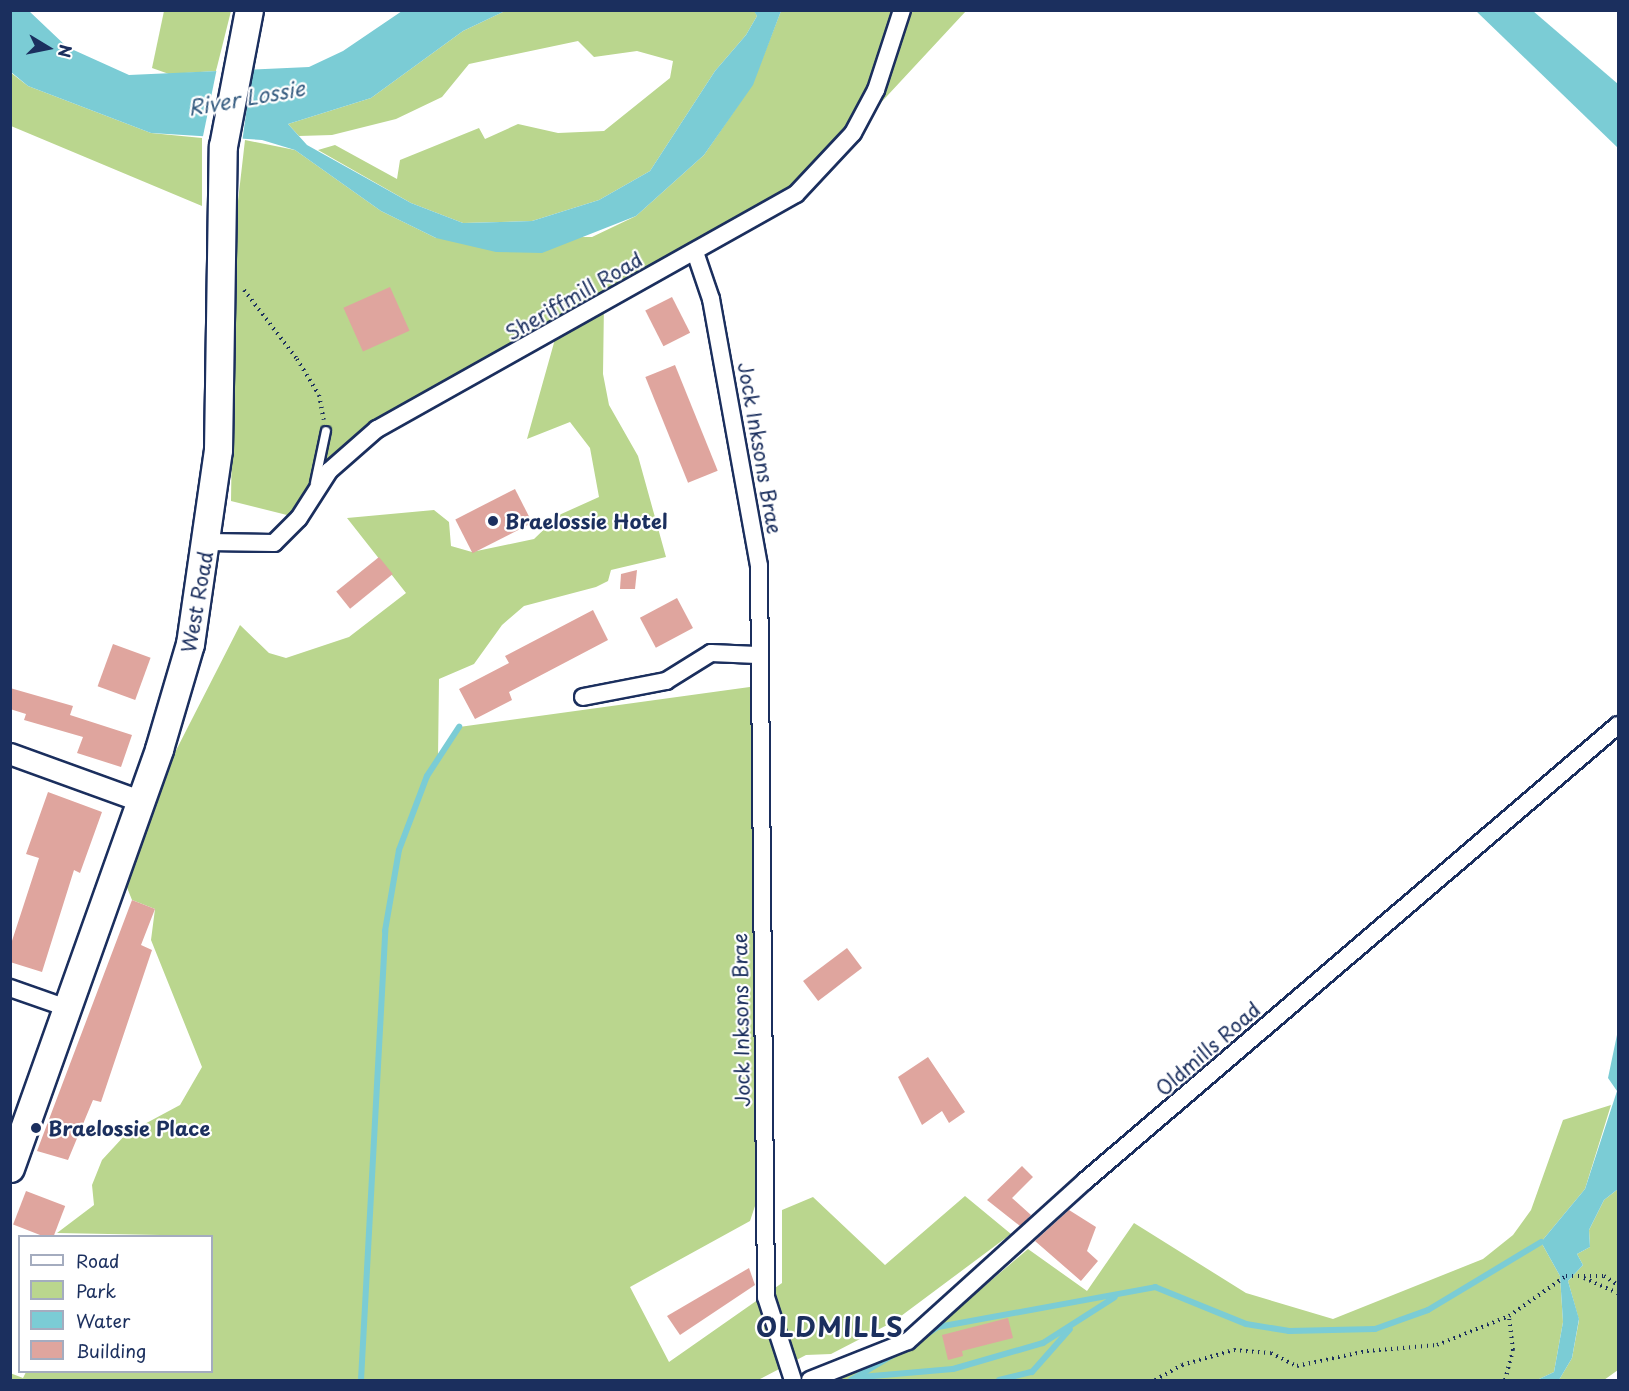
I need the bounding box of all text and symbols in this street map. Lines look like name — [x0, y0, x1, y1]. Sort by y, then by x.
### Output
north arrow — [18, 18, 78, 78]
text: N — [53, 43, 79, 59]
water label: River Lossie — [186, 74, 306, 120]
street label: Sheriffmill Road — [501, 247, 647, 345]
street label: Jock Inksons Brae — [733, 361, 787, 535]
place label: Braelossie Hotel — [505, 509, 668, 533]
marker: Braelossie Hotel — [486, 514, 500, 528]
street label: West Road — [176, 550, 218, 654]
street label: Jock Inksons Brae — [727, 933, 755, 1107]
street label: Oldmills Road — [1151, 997, 1265, 1101]
place label: Braelossie Place — [48, 1116, 211, 1140]
marker: Braelossie Place — [29, 1121, 43, 1135]
legend — [18, 1235, 213, 1373]
text: Road — [76, 1247, 120, 1274]
text: Park — [76, 1277, 116, 1304]
text: Water — [76, 1307, 130, 1334]
district label: OLDMILLS — [757, 1311, 903, 1343]
text: Building — [76, 1337, 146, 1364]

